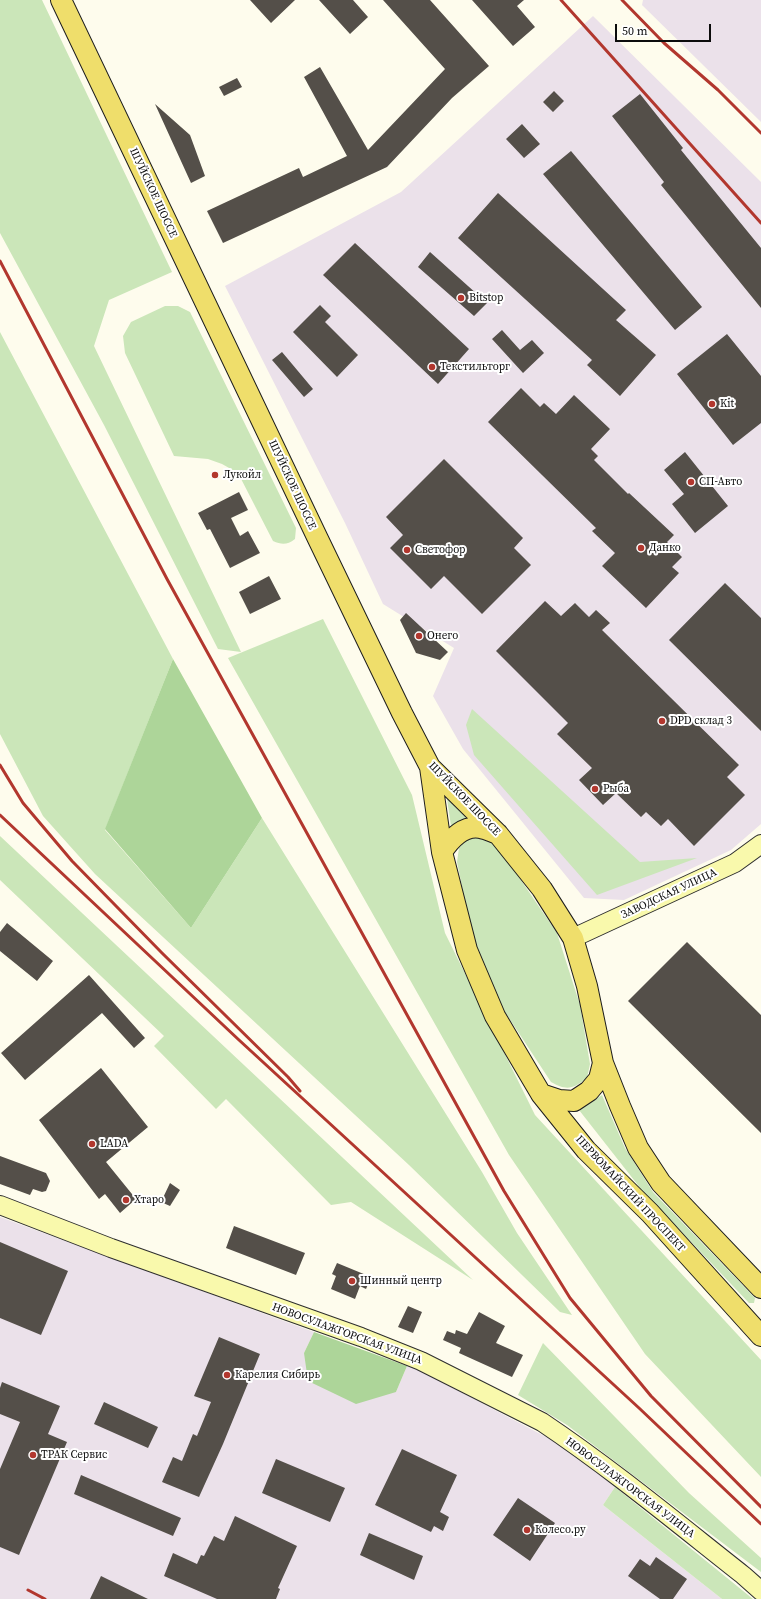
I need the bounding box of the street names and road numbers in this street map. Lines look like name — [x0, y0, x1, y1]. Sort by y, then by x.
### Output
street label: ШУЙСКОЕ ШОССЕ — [126, 146, 180, 240]
street label: ШУЙСКОЕ ШОССЕ — [265, 438, 319, 532]
street label: ШУЙСКОЕ ШОССЕ — [425, 759, 503, 839]
street label: ЗАВОДСКАЯ УЛИЦА — [619, 866, 719, 922]
street label: ПЕРВОМАЙСКИЙ ПРОСПЕКТ — [573, 1133, 687, 1255]
street label: НОВОСУЛАЖГОРСКАЯ УЛИЦА — [270, 1301, 424, 1367]
street label: НОВОСУЛАЖГОРСКАЯ УЛИЦА — [563, 1435, 697, 1541]

